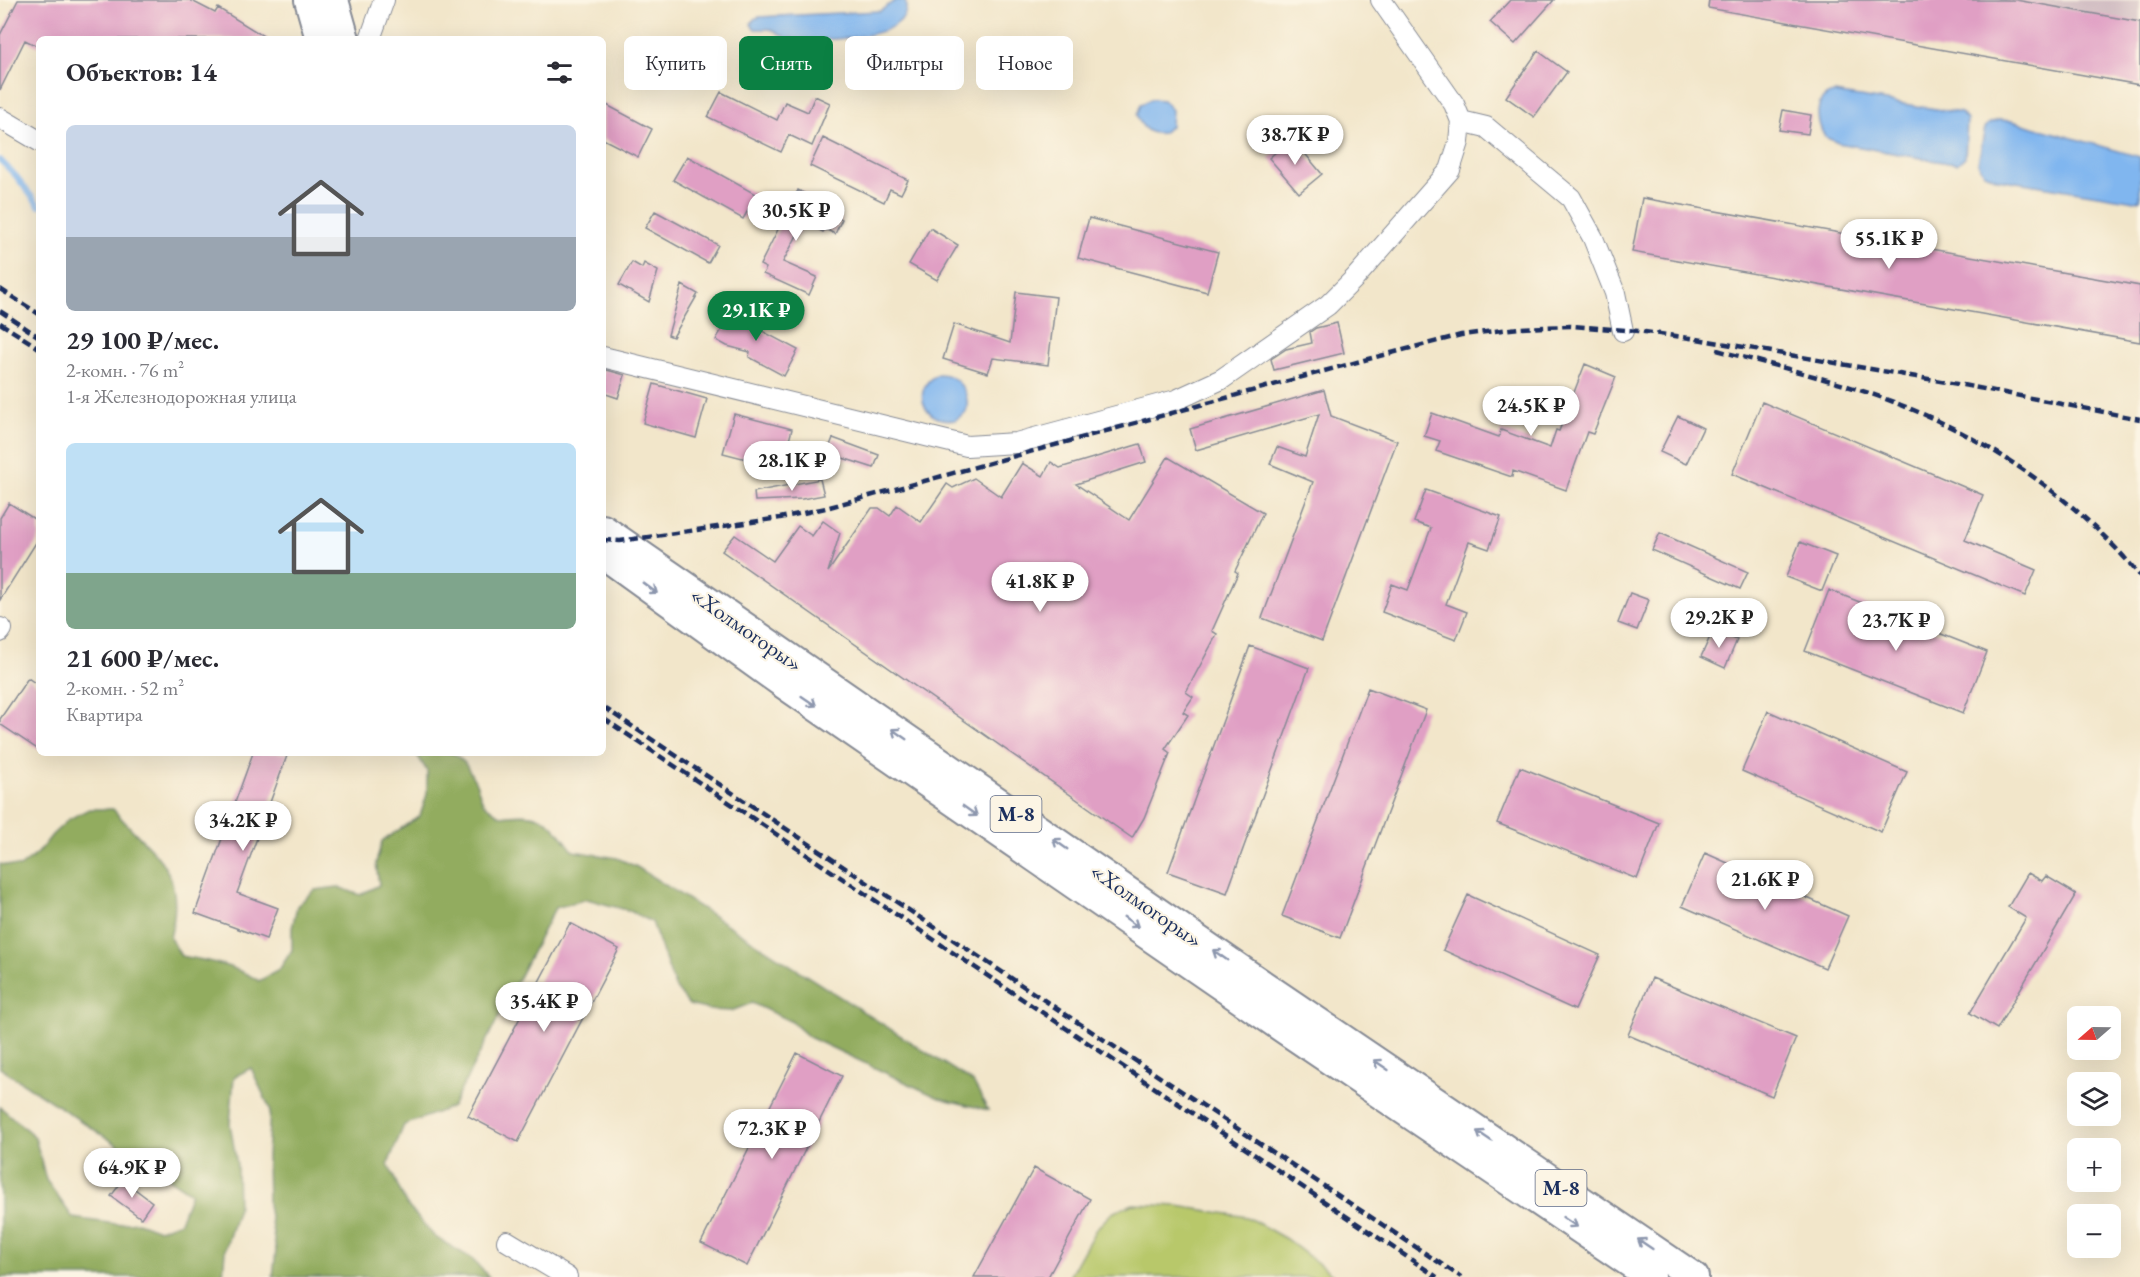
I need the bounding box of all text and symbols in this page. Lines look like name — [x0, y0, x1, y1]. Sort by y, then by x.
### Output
chip: Купить — [624, 36, 727, 90]
chip: Снять — [739, 36, 833, 90]
chip: Фильтры — [845, 36, 964, 90]
chip: Новое — [976, 36, 1073, 90]
text: Объектов: 14 — [66, 55, 217, 89]
icon: filters — [543, 56, 576, 89]
pin: 38.7K ₽ — [1240, 115, 1350, 166]
text: 38.7K ₽ — [1261, 121, 1329, 147]
icon: home — [267, 164, 375, 272]
pin: 30.5K ₽ — [741, 191, 851, 242]
text: 30.5K ₽ — [762, 197, 830, 223]
pin: 55.1K ₽ — [1834, 219, 1944, 270]
text: 55.1K ₽ — [1855, 225, 1923, 251]
pin: 29.1K ₽ — [701, 291, 811, 342]
text: 29.1K ₽ — [722, 297, 790, 323]
text: 29 100 ₽/мес. — [66, 323, 219, 357]
text: 2-комн. · 76 m² — [66, 357, 184, 383]
text: 1-я Железнодорожная улица — [66, 383, 297, 409]
pin: 24.5K ₽ — [1476, 386, 1586, 437]
text: 24.5K ₽ — [1497, 392, 1565, 418]
pin: 28.1K ₽ — [737, 441, 847, 492]
text: 28.1K ₽ — [758, 447, 826, 473]
icon: home — [267, 482, 375, 590]
pin: 41.8K ₽ — [985, 562, 1095, 613]
text: 41.8K ₽ — [1006, 568, 1074, 594]
street label: «Холмогоры» — [685, 580, 809, 679]
one-way arrow — [642, 582, 658, 594]
pin: 29.2K ₽ — [1664, 598, 1774, 649]
pin: 23.7K ₽ — [1841, 601, 1951, 652]
text: 29.2K ₽ — [1685, 604, 1753, 630]
text: 23.7K ₽ — [1862, 607, 1930, 633]
text: 21 600 ₽/мес. — [66, 641, 219, 675]
text: 2-комн. · 52 m² — [66, 675, 184, 701]
one-way arrow — [801, 695, 817, 707]
text: Квартира — [66, 701, 143, 727]
one-way arrow — [891, 727, 908, 739]
road number: М-8 — [990, 796, 1042, 832]
pin: 34.2K ₽ — [188, 801, 298, 852]
one-way arrow — [962, 805, 979, 818]
text: 34.2K ₽ — [209, 807, 277, 833]
one-way arrow — [1052, 838, 1068, 850]
street label: «Холмогоры» — [1085, 856, 1209, 955]
pin: 21.6K ₽ — [1710, 860, 1820, 911]
text: 21.6K ₽ — [1731, 866, 1799, 892]
one-way arrow — [1122, 916, 1138, 928]
one-way arrow — [1212, 949, 1229, 961]
pin: 35.4K ₽ — [489, 982, 599, 1033]
text: 35.4K ₽ — [510, 988, 578, 1014]
north arrow — [2067, 1006, 2121, 1060]
map controls — [2067, 1006, 2121, 1258]
one-way arrow — [1373, 1059, 1390, 1071]
button: layers — [2067, 1072, 2121, 1126]
pin: 72.3K ₽ — [717, 1109, 827, 1160]
text: 72.3K ₽ — [738, 1115, 806, 1141]
one-way arrow — [1476, 1130, 1492, 1142]
button: + — [2067, 1138, 2121, 1192]
pin: 64.9K ₽ — [77, 1148, 187, 1199]
text: 64.9K ₽ — [98, 1154, 166, 1180]
road number: М-8 — [1536, 1170, 1586, 1206]
button: − — [2067, 1204, 2121, 1258]
one-way arrow — [1561, 1216, 1577, 1228]
one-way arrow — [1637, 1238, 1654, 1251]

